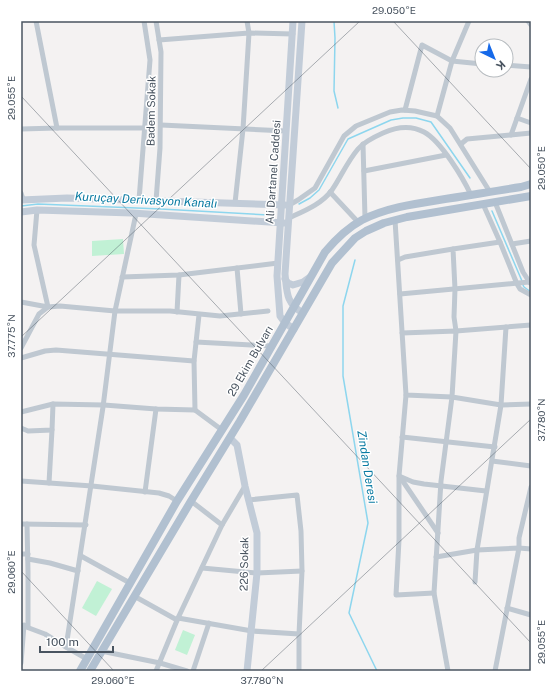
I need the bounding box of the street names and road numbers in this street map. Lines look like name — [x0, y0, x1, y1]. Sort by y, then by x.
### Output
street label: Badem Sokak — [144, 76, 158, 146]
street label: Ali Dartanel Caddesi — [263, 119, 283, 225]
street label: 29 Ekim Bulvarı — [225, 324, 275, 398]
street label: 226 Sokak — [238, 537, 250, 591]

